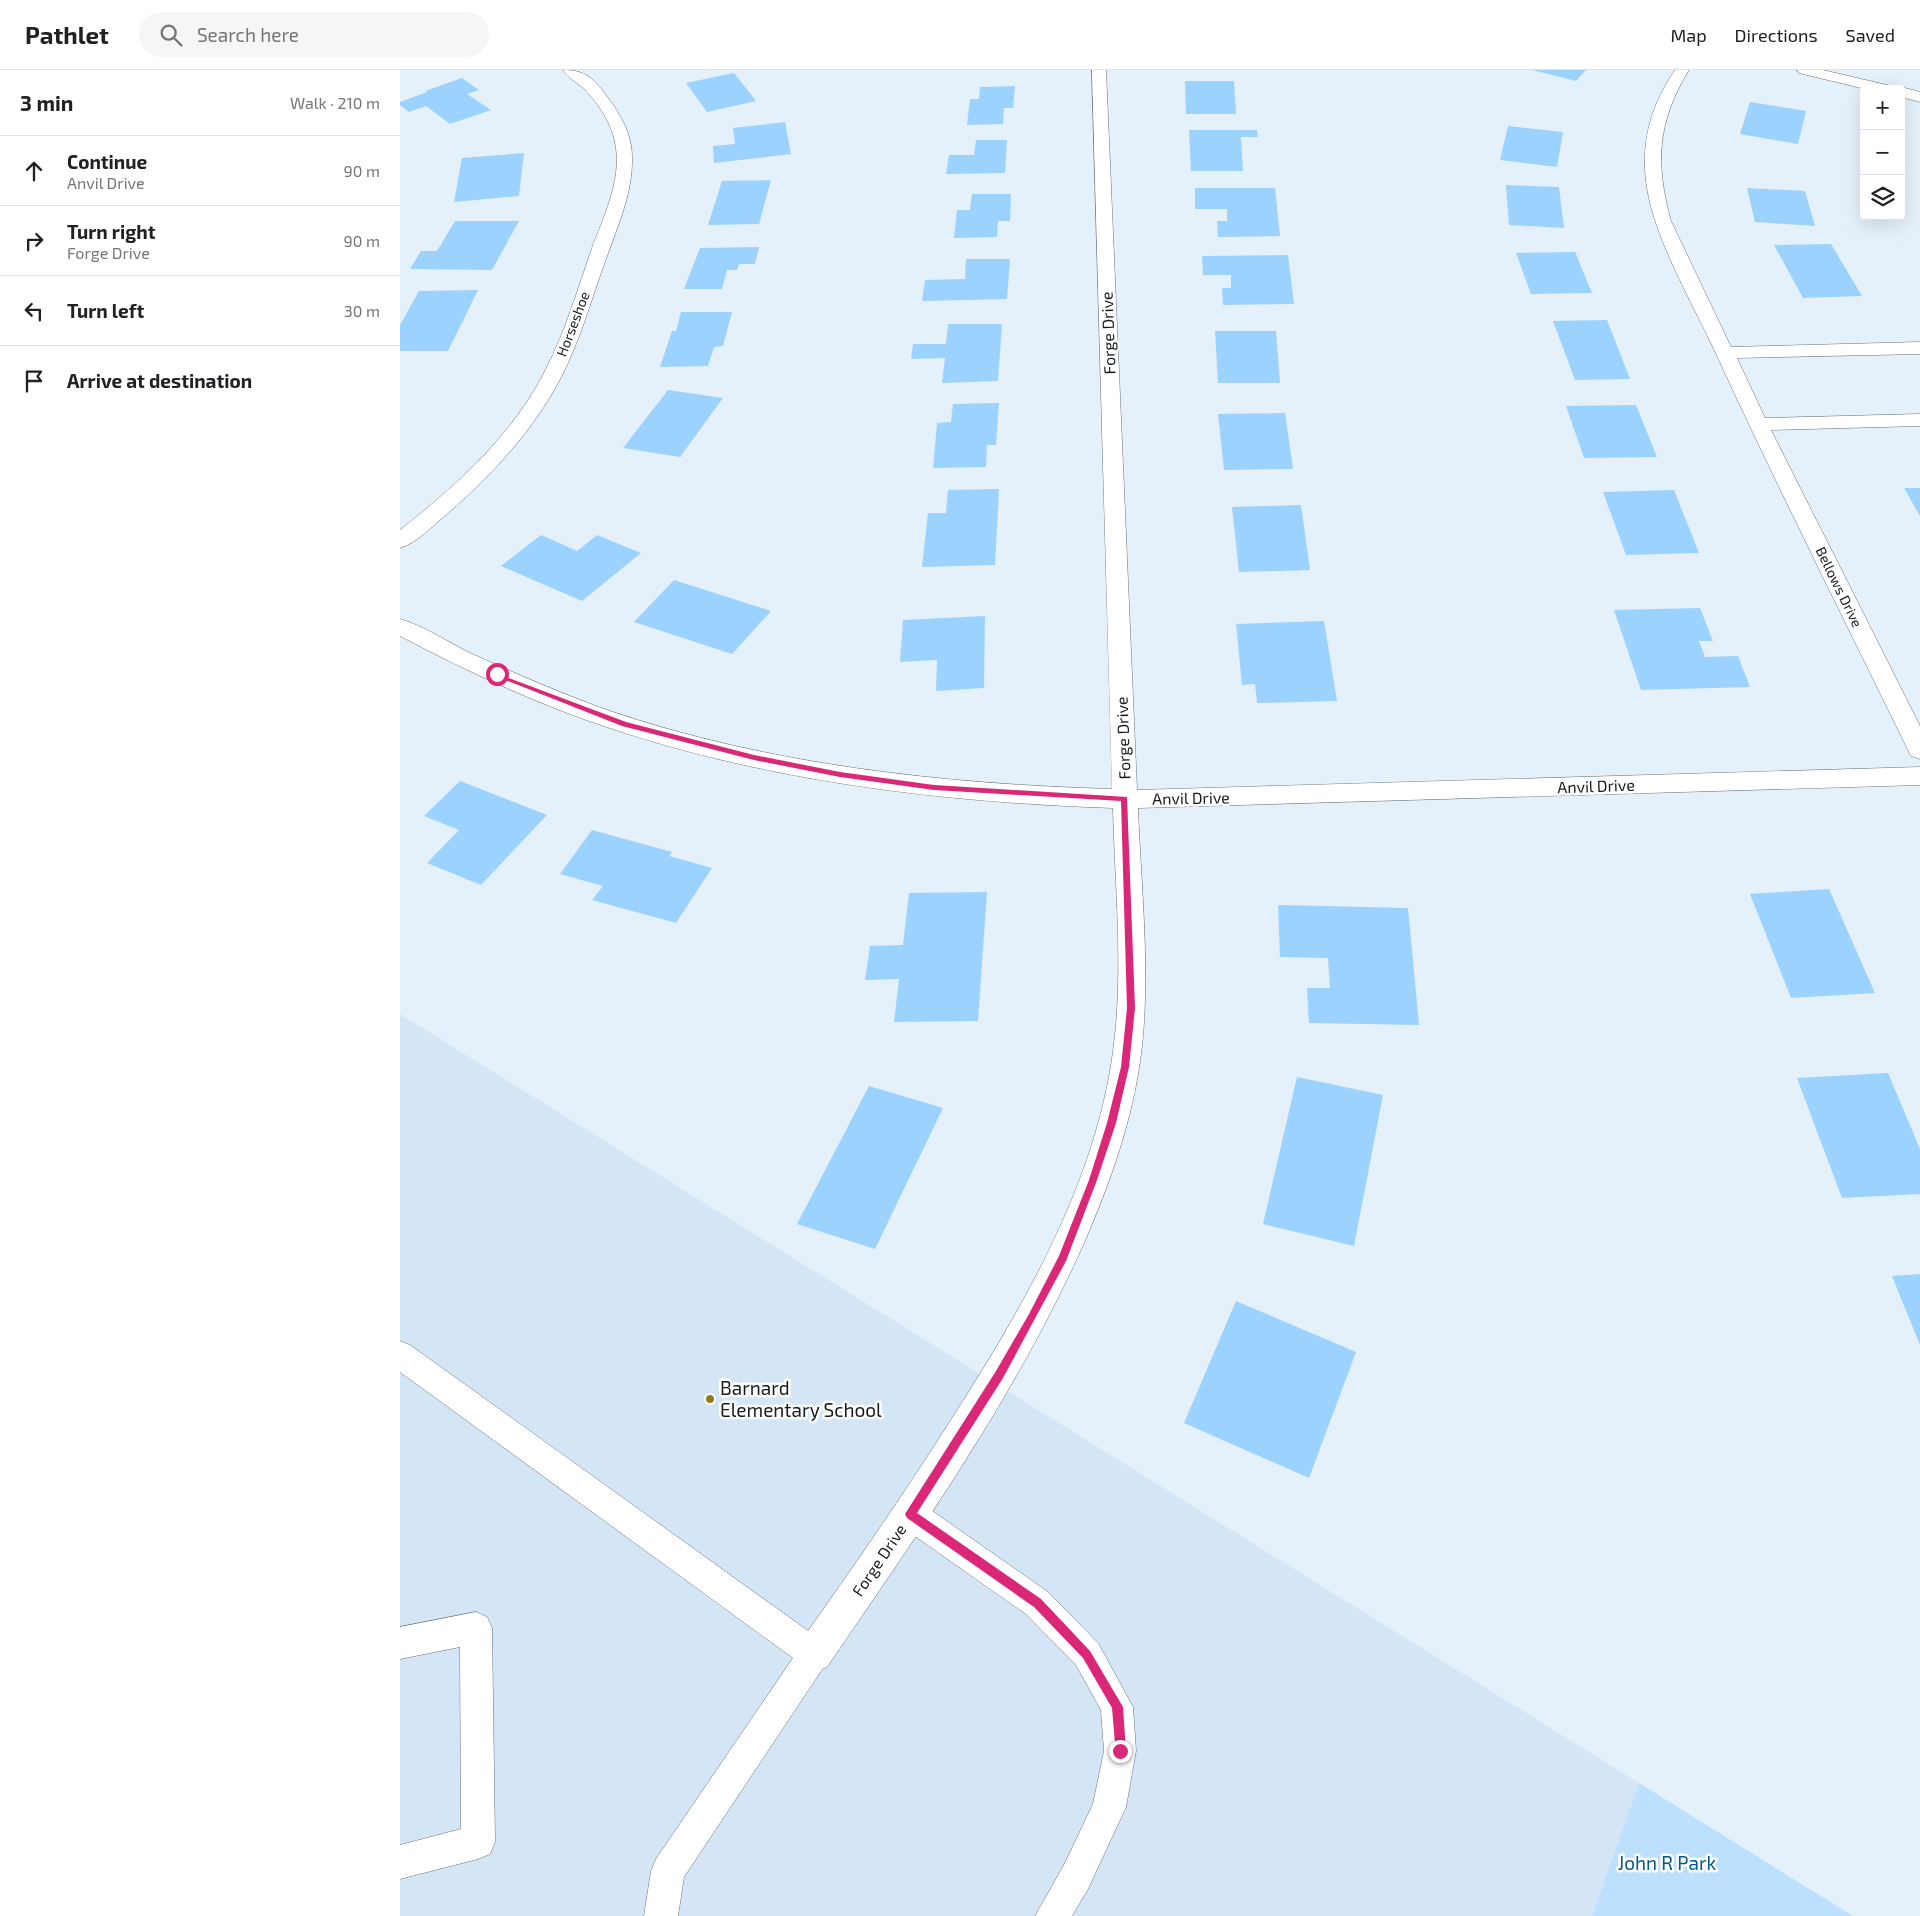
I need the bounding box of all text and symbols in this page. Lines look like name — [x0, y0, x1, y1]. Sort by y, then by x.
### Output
search box — [139, 12, 489, 57]
text: Pathlet — [25, 20, 109, 49]
icon: search — [157, 21, 185, 49]
text: Search here — [197, 23, 299, 46]
text: Map — [1670, 24, 1707, 46]
text: Directions — [1735, 24, 1818, 46]
text: Saved — [1846, 24, 1895, 46]
map controls — [1860, 85, 1905, 220]
button: + — [1860, 85, 1905, 130]
text: 3 min — [20, 90, 73, 115]
text: Walk · 210 m — [290, 93, 380, 112]
button: − — [1860, 130, 1905, 175]
text: Continue — [67, 150, 147, 173]
icon: ahead — [20, 157, 48, 185]
text: 90 m — [344, 161, 380, 180]
text: Anvil Drive — [67, 173, 145, 192]
button: layers — [1860, 175, 1905, 220]
text: Turn right — [67, 220, 155, 243]
icon: right — [20, 227, 48, 255]
text: 90 m — [344, 231, 380, 250]
text: Forge Drive — [67, 243, 150, 262]
street label: Horseshoe — [552, 289, 593, 359]
street label: Forge Drive — [1097, 291, 1118, 375]
icon: left — [20, 297, 48, 325]
text: Turn left — [67, 299, 144, 322]
text: 30 m — [344, 301, 380, 320]
icon: arrive — [20, 367, 48, 395]
text: Arrive at destination — [67, 369, 252, 392]
street label: Bellows Drive — [1813, 544, 1866, 630]
route start — [486, 663, 509, 686]
street label: Forge Drive — [1112, 696, 1133, 780]
street label: Anvil Drive — [1557, 775, 1635, 796]
street label: Anvil Drive — [1152, 787, 1230, 808]
place label: Barnard Elementary School — [720, 1376, 882, 1421]
marker: Barnard Elementary School — [704, 1393, 716, 1405]
street label: Forge Drive — [848, 1520, 910, 1599]
route end — [1109, 1740, 1132, 1763]
park label: John R Park — [1618, 1851, 1717, 1874]

